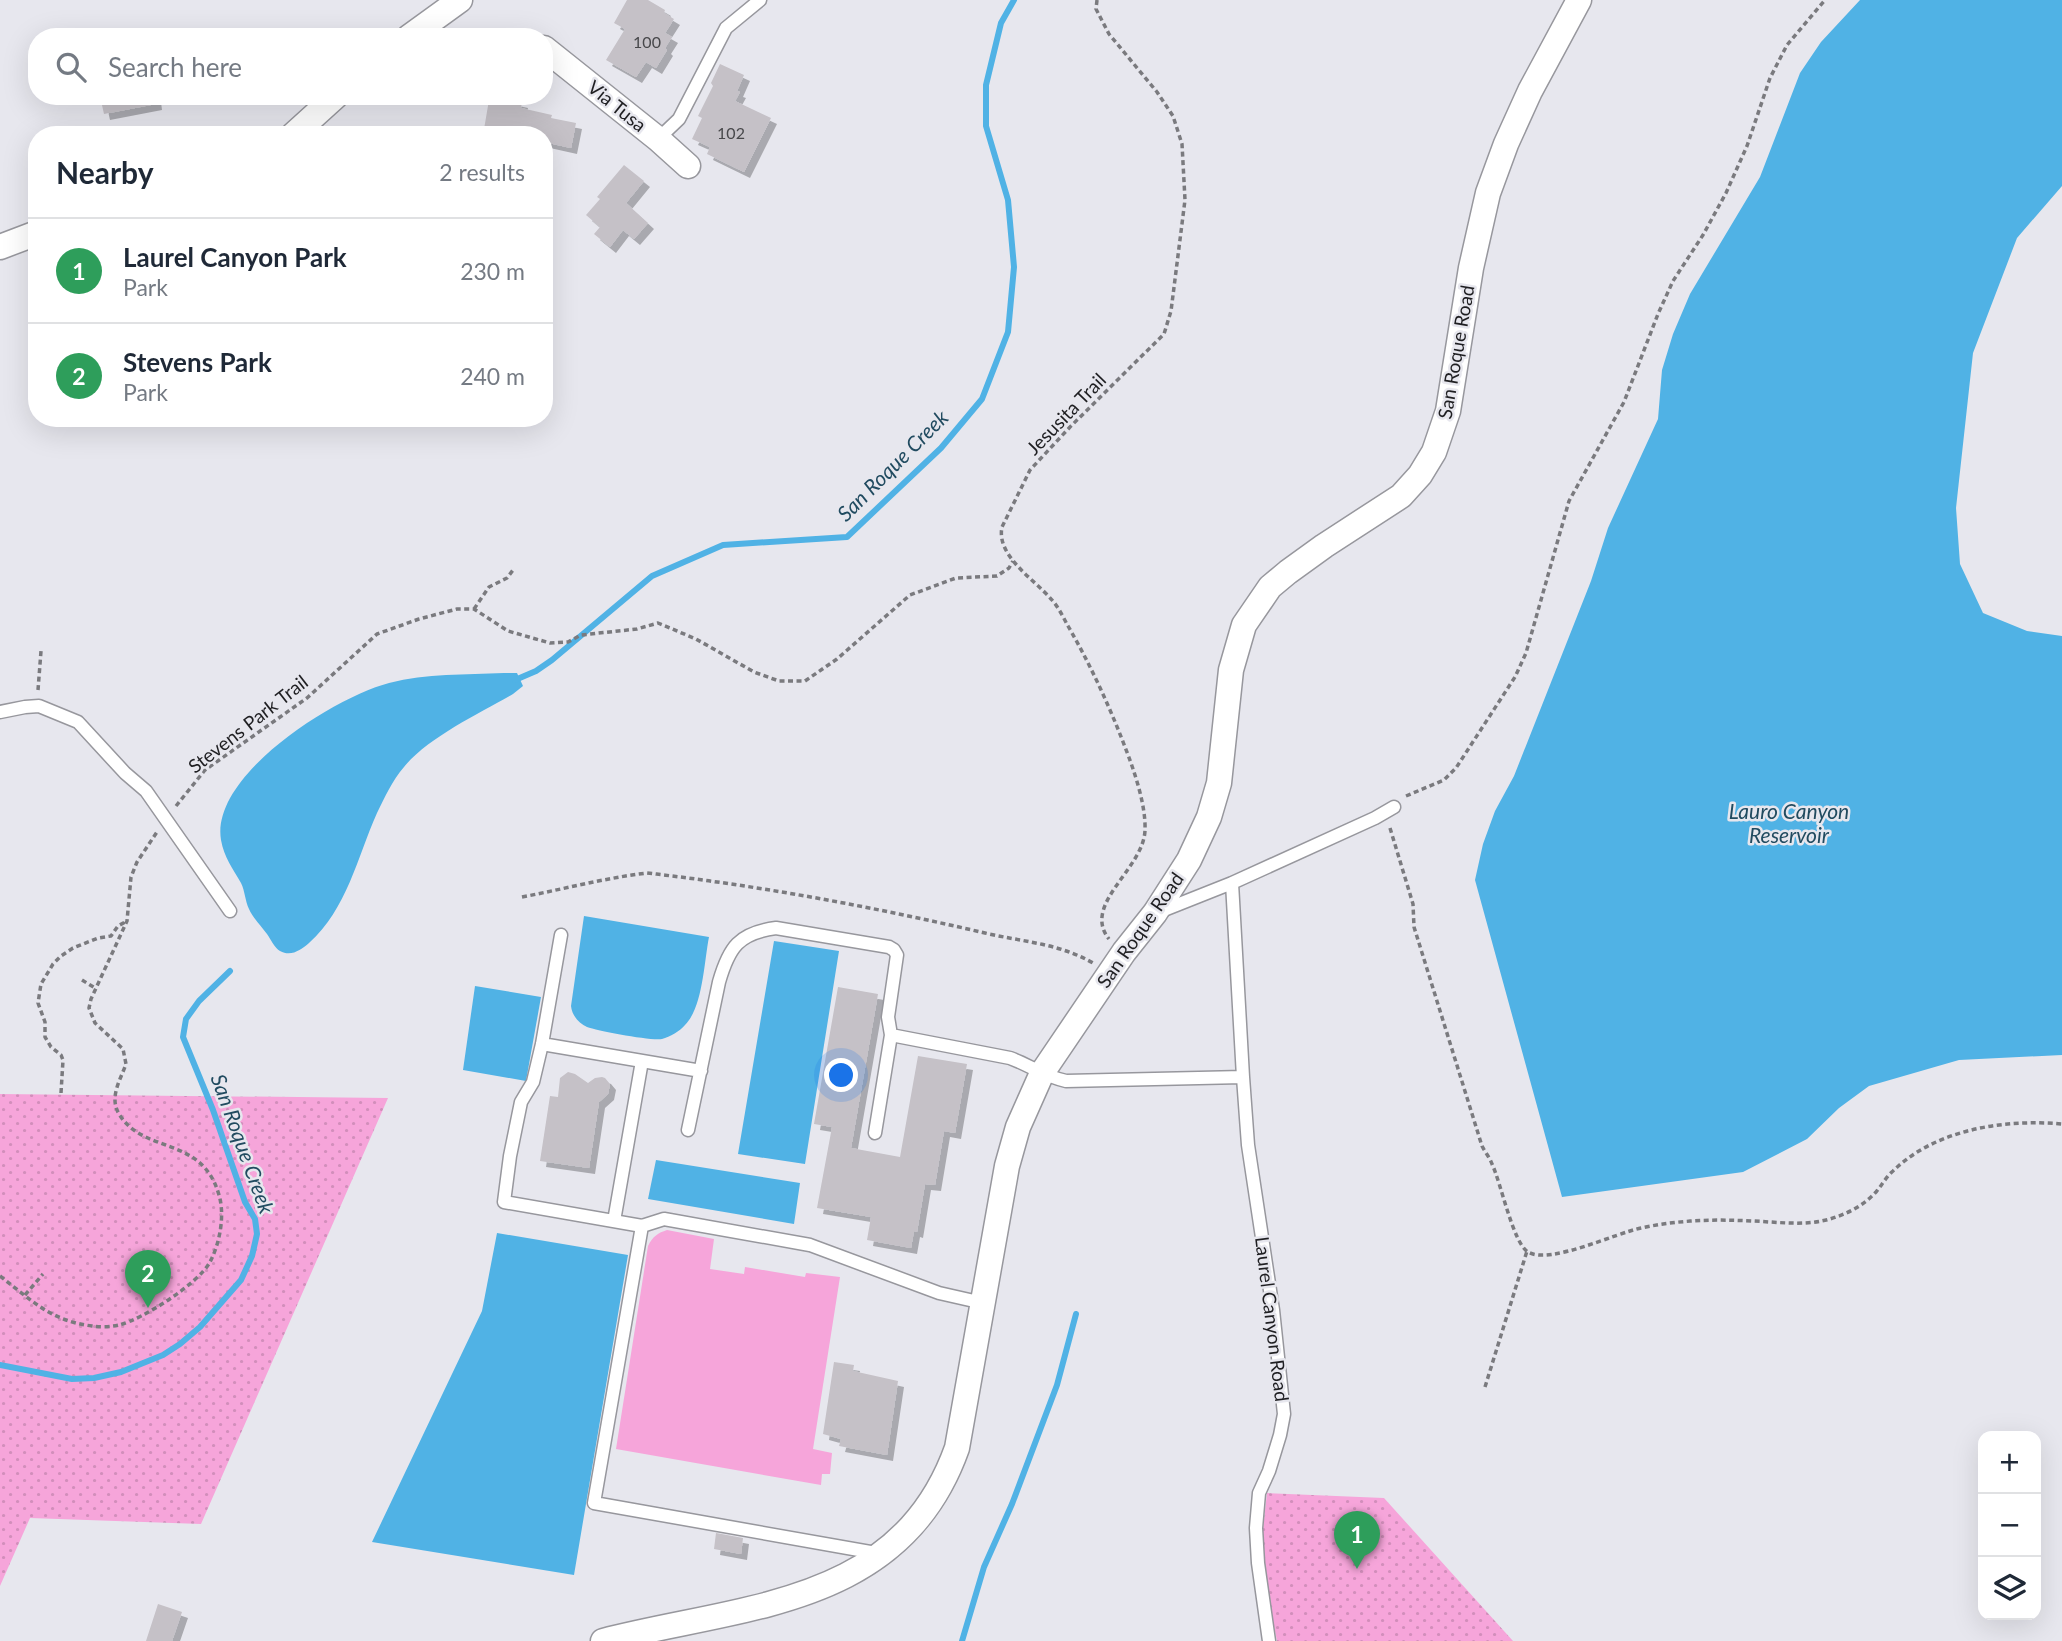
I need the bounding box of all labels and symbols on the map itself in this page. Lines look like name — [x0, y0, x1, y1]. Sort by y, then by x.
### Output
house number: 100 — [633, 32, 661, 51]
street label: Via Tusa — [583, 75, 651, 136]
house number: 102 — [717, 123, 745, 142]
street label: San Roque Road — [1432, 283, 1479, 421]
street label: Jesusita Trail — [1021, 368, 1110, 459]
water label: San Roque Creek — [831, 404, 953, 526]
street label: Stevens Park Trail — [183, 670, 312, 777]
water label: Lauro Canyon Reservoir — [1729, 798, 1849, 847]
street label: San Roque Road — [1091, 868, 1188, 992]
your location — [824, 1058, 858, 1092]
water label: San Roque Creek — [207, 1070, 281, 1218]
street label: Laurel Canyon Road — [1251, 1235, 1294, 1403]
pin: 2 — [125, 1250, 171, 1308]
pin: 1 — [1334, 1511, 1380, 1569]

